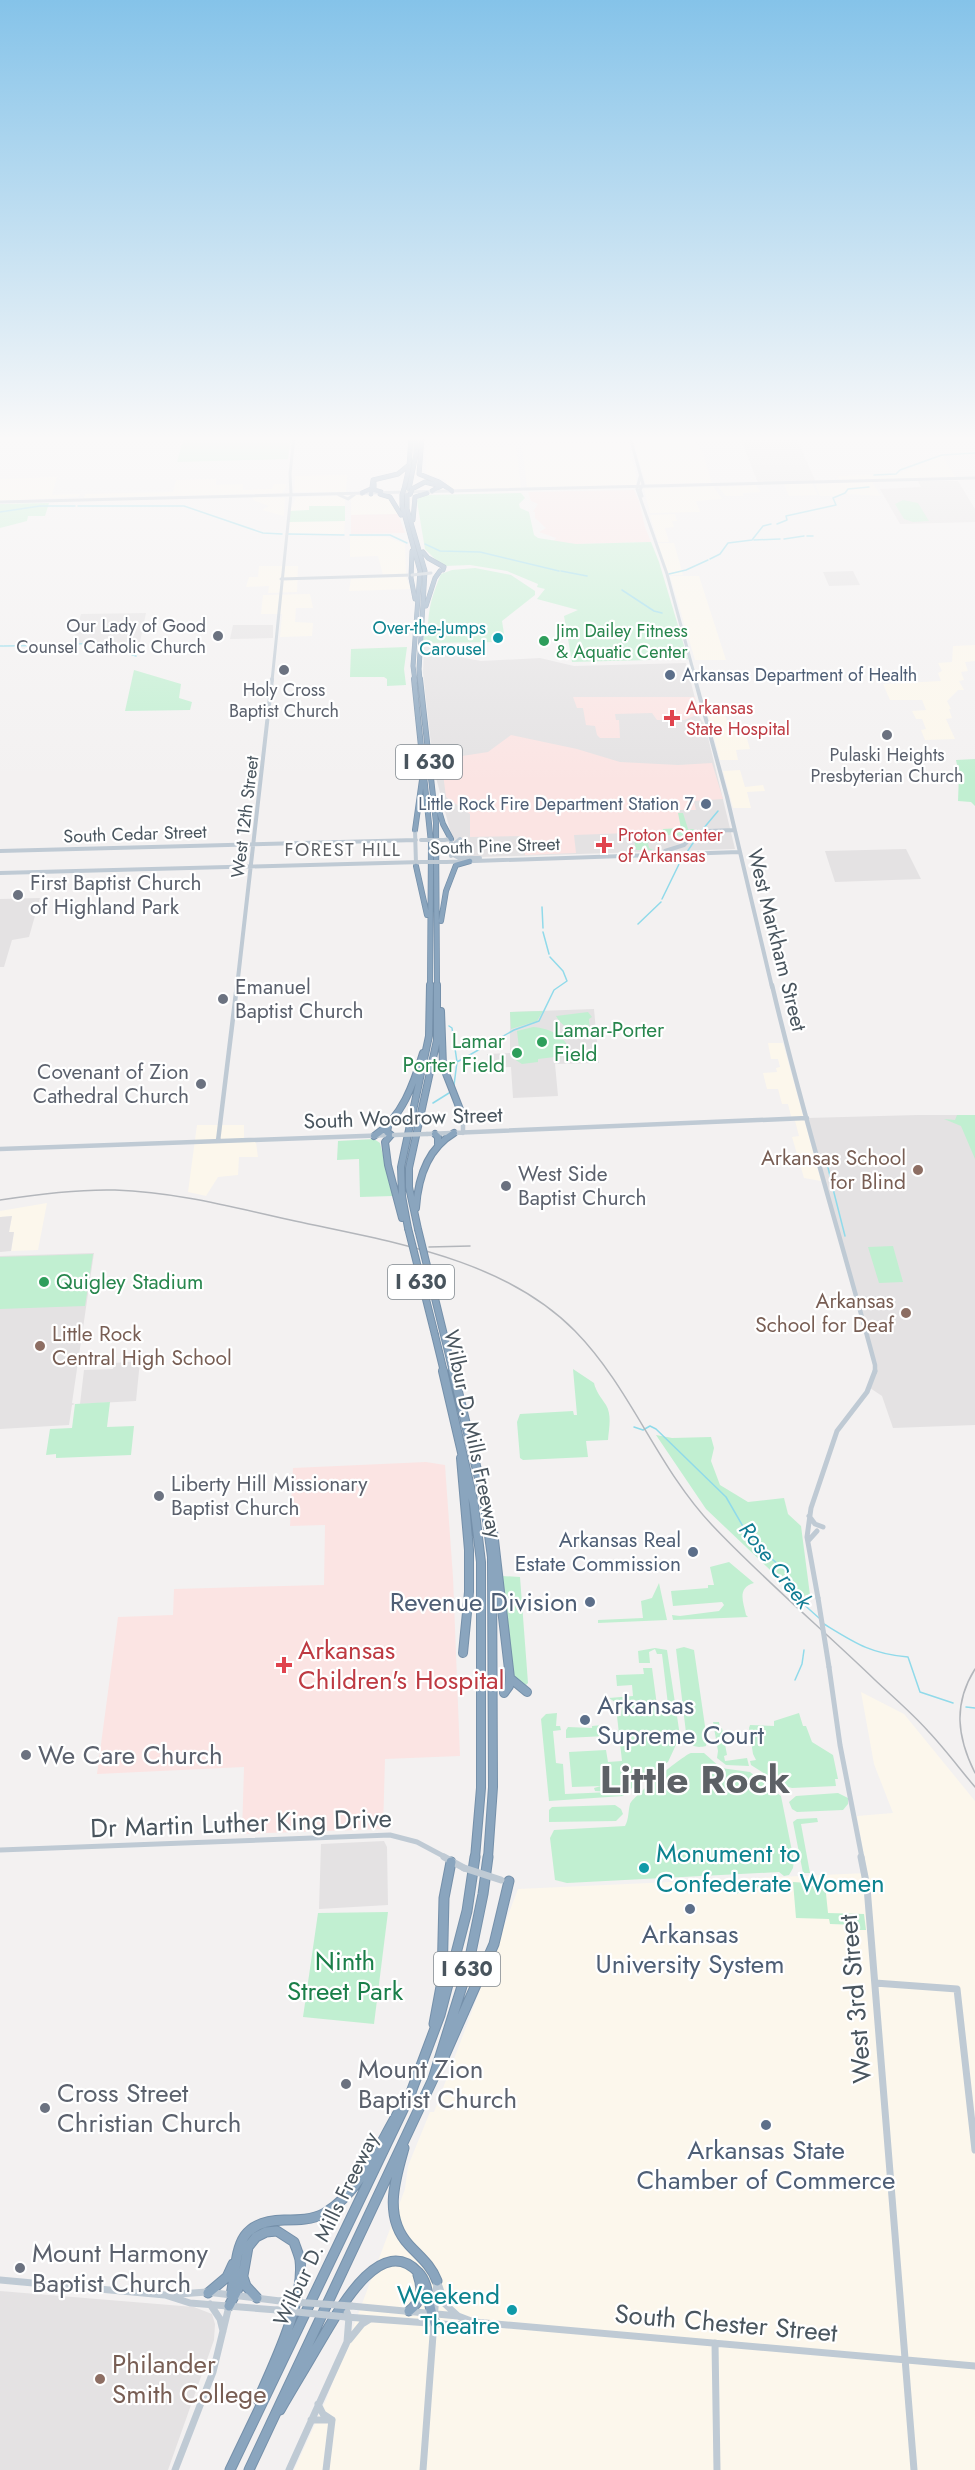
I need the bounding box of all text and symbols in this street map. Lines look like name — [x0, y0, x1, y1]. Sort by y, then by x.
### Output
place label: Our Lady of Good Counsel Catholic Church — [16, 613, 206, 660]
place label: Over-the-Jumps Carousel — [372, 615, 486, 662]
place label: Jim Dailey Fitness & Aquatic Center — [554, 618, 688, 665]
marker: Our Lady of Good Counsel Catholic Church — [211, 629, 225, 643]
marker: Over-the-Jumps Carousel — [491, 631, 505, 645]
marker: Jim Dailey Fitness & Aquatic Center — [537, 634, 551, 648]
place label: Arkansas Department of Health — [682, 662, 917, 688]
marker: Holy Cross Baptist Church — [277, 663, 291, 677]
marker: Arkansas Department of Health — [663, 668, 677, 682]
place label: Holy Cross Baptist Church — [229, 677, 339, 724]
place label: Arkansas State Hospital — [686, 695, 790, 742]
marker: Arkansas State Hospital — [663, 709, 681, 727]
marker: Pulaski Heights Presbyterian Church — [880, 728, 894, 742]
place label: Pulaski Heights Presbyterian Church — [811, 742, 963, 789]
road number: I 630 — [396, 745, 462, 779]
street label: West 12th Street — [225, 754, 265, 880]
place label: Little Rock Fire Department Station 7 — [418, 791, 695, 817]
marker: Little Rock Fire Department Station 7 — [699, 797, 713, 811]
street label: South Cedar Street — [63, 818, 208, 849]
place label: Proton Center of Arkansas — [618, 822, 724, 869]
street label: South Pine Street — [430, 831, 561, 861]
marker: Proton Center of Arkansas — [595, 836, 613, 854]
district label: FOREST HILL — [285, 837, 401, 863]
street label: West Markham Street — [740, 846, 814, 1034]
place label: First Baptist Church of Highland Park — [30, 868, 201, 922]
marker: First Baptist Church of Highland Park — [11, 888, 25, 902]
place label: Emanuel Baptist Church — [235, 972, 363, 1026]
marker: Emanuel Baptist Church — [216, 992, 230, 1006]
place label: Lamar-Porter Field — [554, 1015, 665, 1069]
place label: Lamar Porter Field — [403, 1026, 506, 1080]
marker: Lamar-Porter Field — [535, 1035, 549, 1049]
marker: Lamar Porter Field — [510, 1046, 524, 1060]
place label: Covenant of Zion Cathedral Church — [33, 1057, 189, 1111]
marker: Covenant of Zion Cathedral Church — [194, 1077, 208, 1091]
street label: South Woodrow Street — [303, 1100, 503, 1136]
place label: Arkansas School for Blind — [761, 1143, 906, 1197]
place label: West Side Baptist Church — [518, 1159, 646, 1213]
marker: Arkansas School for Blind — [911, 1163, 925, 1177]
marker: West Side Baptist Church — [499, 1179, 513, 1193]
road number: I 630 — [388, 1265, 454, 1299]
place label: Quigley Stadium — [56, 1267, 203, 1297]
marker: Quigley Stadium — [37, 1275, 51, 1289]
place label: Arkansas School for Deaf — [755, 1286, 895, 1340]
marker: Arkansas School for Deaf — [899, 1306, 913, 1320]
place label: Little Rock Central High School — [52, 1319, 232, 1373]
street label: Wilbur D. Mills Freeway — [436, 1327, 510, 1542]
marker: Little Rock Central High School — [33, 1339, 47, 1353]
place label: Liberty Hill Missionary Baptist Church — [171, 1469, 368, 1523]
marker: Liberty Hill Missionary Baptist Church — [152, 1489, 166, 1503]
water label: Rose Creek — [732, 1515, 821, 1617]
place label: Arkansas Real Estate Commission — [515, 1525, 681, 1579]
marker: Arkansas Real Estate Commission — [686, 1545, 700, 1559]
place label: Revenue Division — [390, 1583, 578, 1621]
marker: Revenue Division — [583, 1595, 597, 1609]
place label: Arkansas Children's Hospital — [298, 1631, 504, 1699]
marker: Arkansas Children's Hospital — [275, 1656, 293, 1674]
place label: Arkansas Supreme Court — [597, 1686, 765, 1754]
marker: Arkansas Supreme Court — [578, 1713, 592, 1727]
place label: We Care Church — [38, 1736, 223, 1774]
marker: We Care Church — [19, 1748, 33, 1762]
district label: Little Rock — [600, 1751, 791, 1808]
street label: Dr Martin Luther King Drive — [90, 1799, 392, 1847]
place label: Monument to Confederate Women — [656, 1834, 885, 1902]
marker: Monument to Confederate Women — [637, 1861, 651, 1875]
marker: Arkansas University System — [683, 1902, 697, 1916]
street label: West 3rd Street — [829, 1912, 881, 2085]
place label: Arkansas University System — [596, 1915, 784, 1983]
park label: Ninth Street Park — [287, 1942, 404, 2010]
road number: I 630 — [434, 1952, 500, 1986]
place label: Mount Zion Baptist Church — [358, 2050, 517, 2118]
place label: Cross Street Christian Church — [57, 2074, 241, 2142]
marker: Mount Zion Baptist Church — [339, 2077, 353, 2091]
marker: Cross Street Christian Church — [38, 2101, 52, 2115]
marker: Arkansas State Chamber of Commerce — [759, 2118, 773, 2132]
street label: Wilbur D. Mills Freeway — [266, 2126, 386, 2331]
place label: Arkansas State Chamber of Commerce — [637, 2131, 895, 2199]
place label: Mount Harmony Baptist Church — [32, 2234, 209, 2302]
marker: Mount Harmony Baptist Church — [13, 2261, 27, 2275]
place label: Weekend Theatre — [397, 2276, 500, 2344]
street label: South Chester Street — [613, 2294, 840, 2352]
marker: Weekend Theatre — [505, 2303, 519, 2317]
place label: Philander Smith College — [112, 2345, 267, 2413]
marker: Philander Smith College — [93, 2372, 107, 2386]

